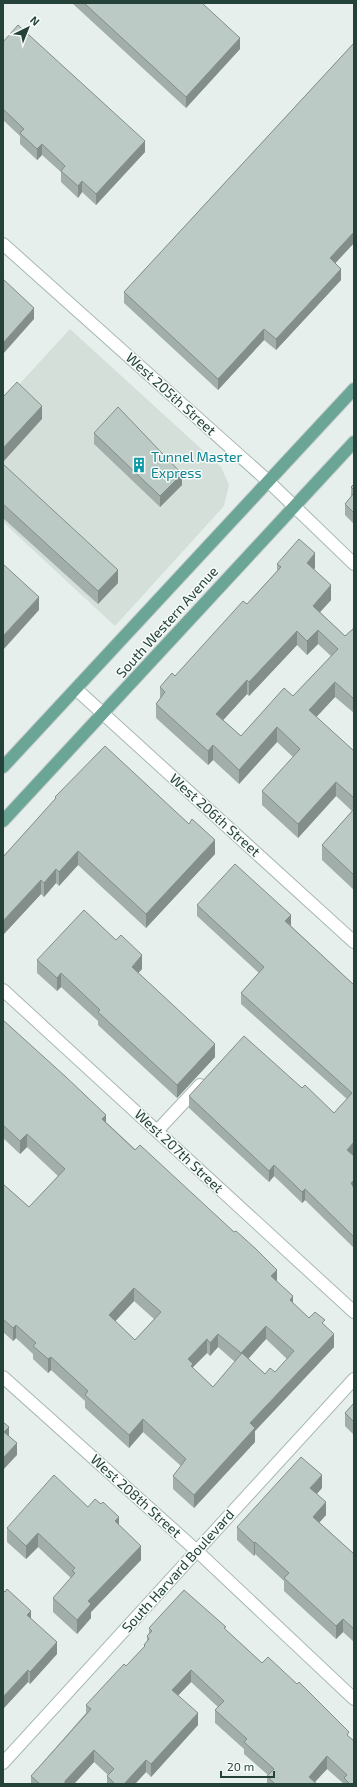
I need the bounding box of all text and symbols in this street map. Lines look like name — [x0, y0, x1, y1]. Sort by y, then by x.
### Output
north arrow — [8, 8, 48, 48]
text: N — [28, 13, 43, 28]
street label: West 205th Street — [123, 349, 220, 439]
place label: Tunnel Master Express — [151, 448, 243, 481]
building icon: Tunnel Master Express — [130, 456, 148, 474]
street label: South Western Avenue — [112, 562, 221, 681]
street label: West 206th Street — [167, 770, 264, 860]
street label: West 207th Street — [131, 1105, 227, 1196]
street label: West 208th Street — [87, 1450, 185, 1541]
street label: South Harvard Boulevard — [118, 1506, 237, 1636]
scale bar — [221, 1753, 274, 1779]
text: 20 m — [227, 1759, 254, 1773]

